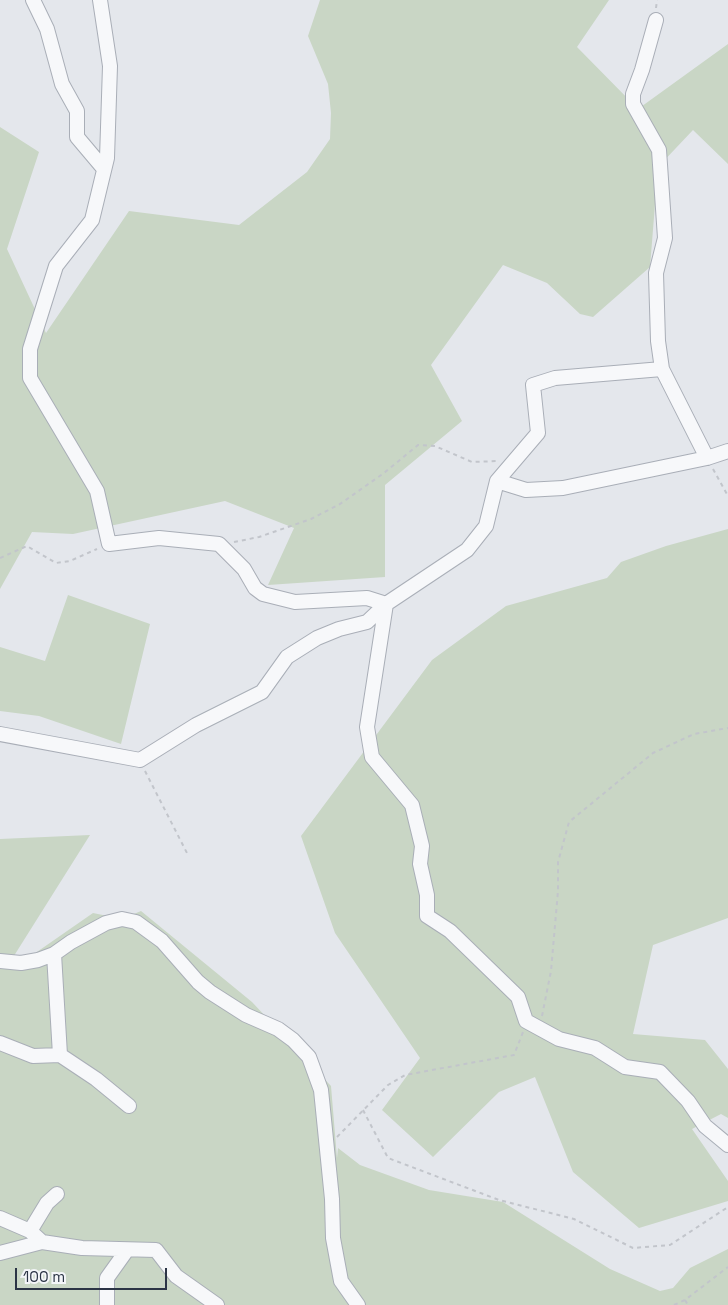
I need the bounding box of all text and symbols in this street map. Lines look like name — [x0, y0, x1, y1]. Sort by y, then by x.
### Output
scale bar — [18, 1258, 170, 1290]
text: 100 m — [23, 1267, 65, 1286]

